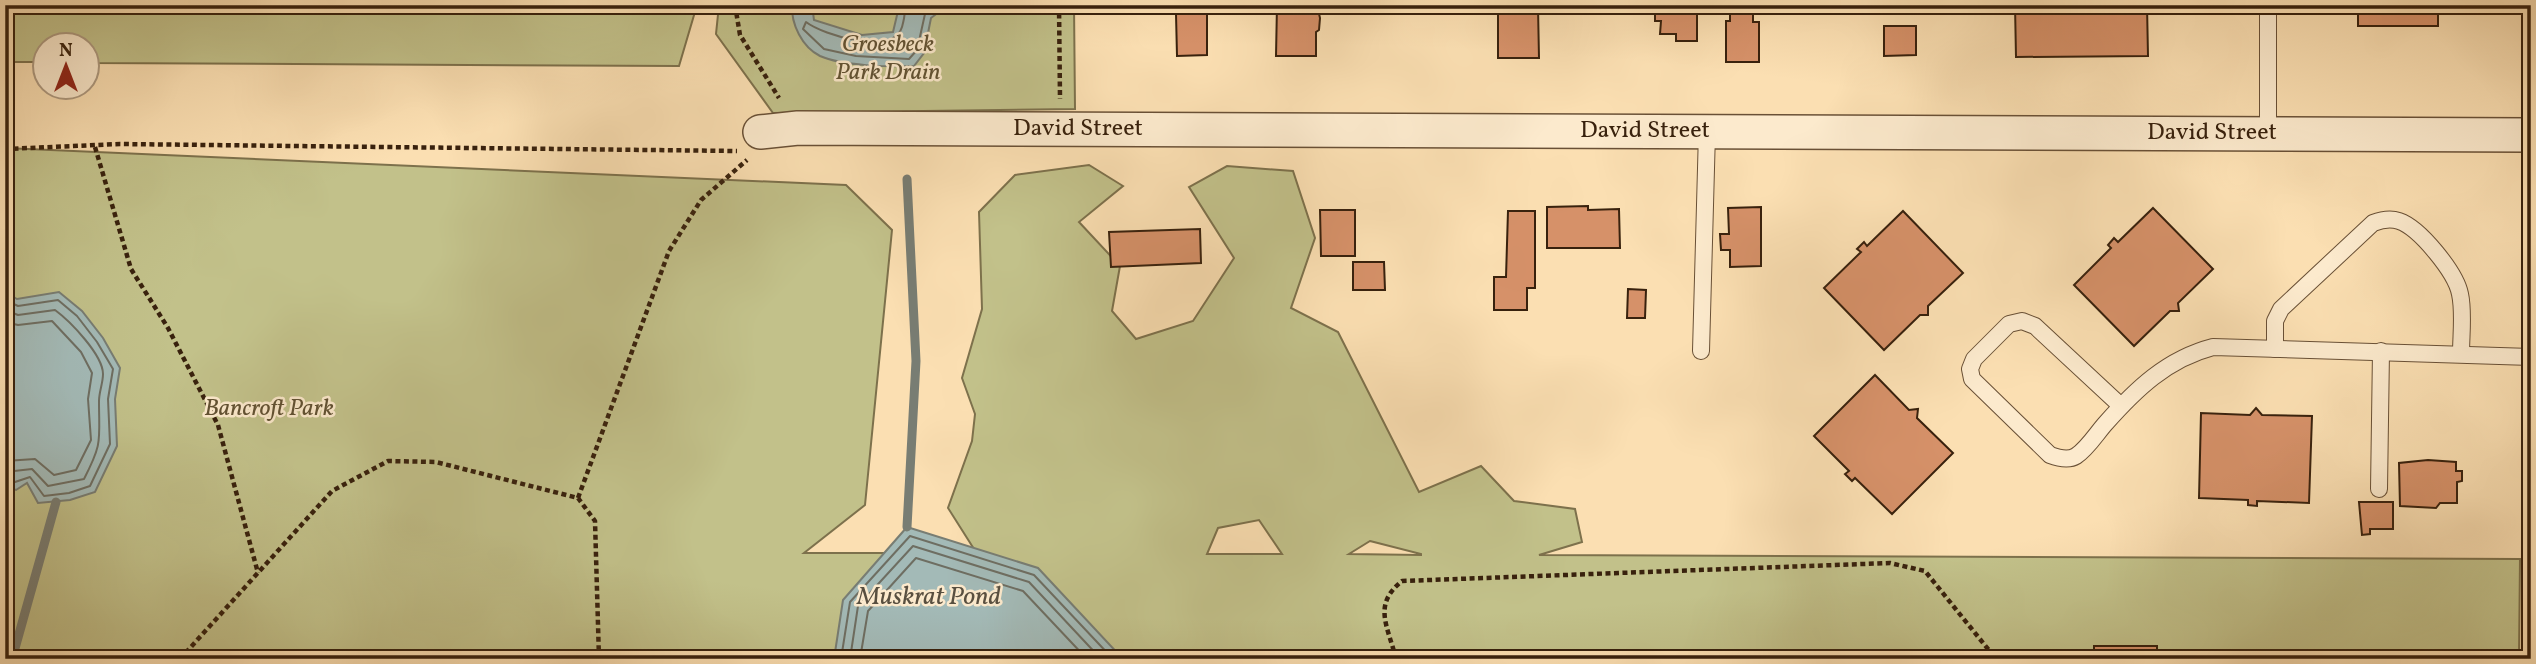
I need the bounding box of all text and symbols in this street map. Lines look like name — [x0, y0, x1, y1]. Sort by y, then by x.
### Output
park label: Groesbeck Park Drain — [836, 28, 941, 90]
north arrow — [32, 32, 102, 102]
text: N — [59, 38, 73, 64]
street label: David Street — [1013, 112, 1143, 146]
street label: David Street — [1580, 114, 1710, 148]
street label: David Street — [2147, 116, 2277, 150]
park label: Bancroft Park — [204, 392, 334, 426]
water label: Muskrat Pond — [856, 579, 1002, 615]

